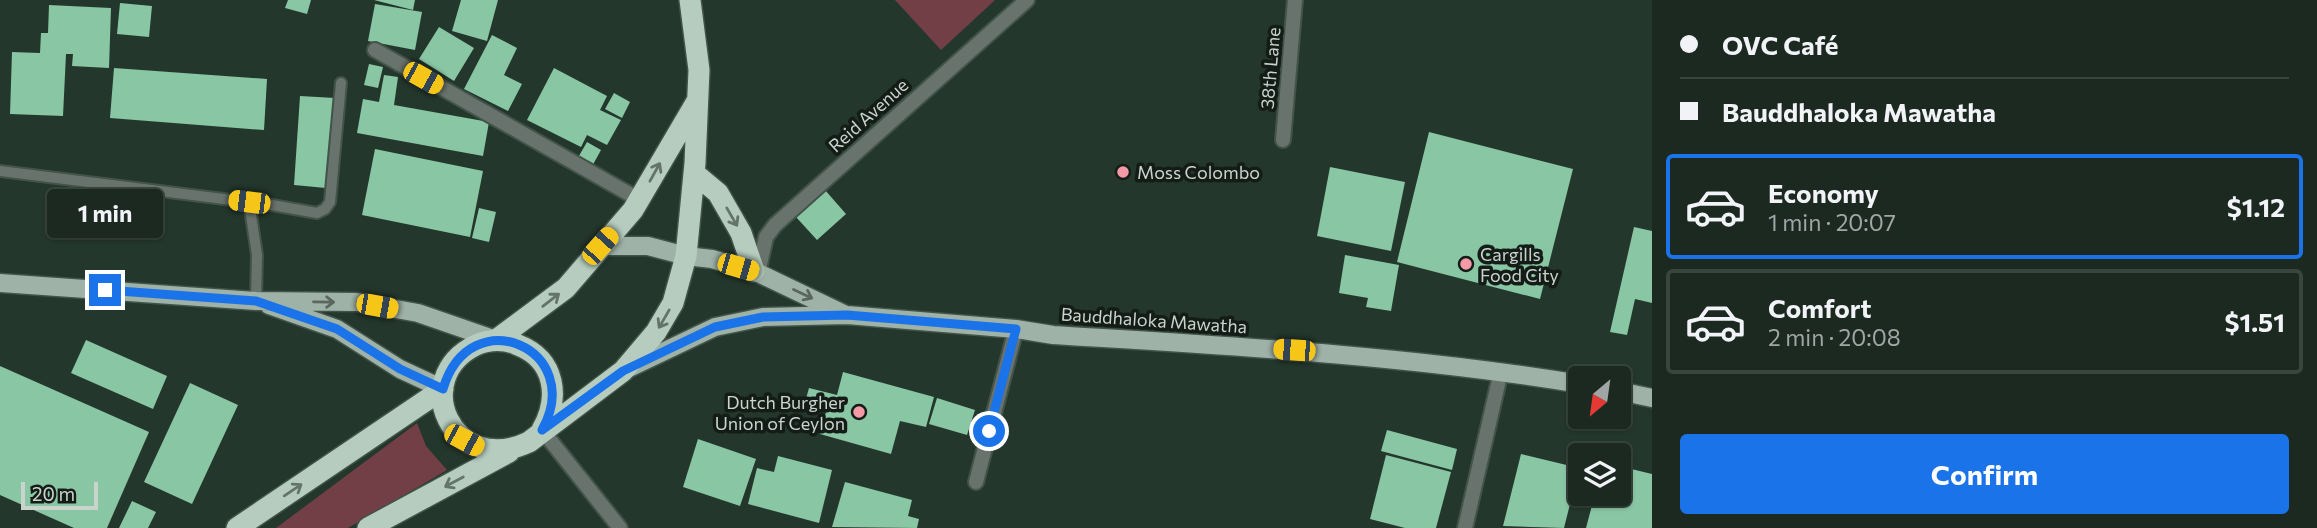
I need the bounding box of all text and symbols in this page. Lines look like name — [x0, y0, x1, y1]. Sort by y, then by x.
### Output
street label: 38th Lane — [1255, 26, 1285, 110]
text: OVC Café — [1722, 29, 1839, 60]
car — [400, 59, 447, 97]
street label: Reid Avenue — [824, 74, 912, 156]
text: Bauddhaloka Mawatha — [1722, 96, 1996, 127]
place label: Moss Colombo — [1137, 161, 1260, 183]
one-way arrow — [649, 162, 662, 183]
marker: Moss Colombo — [1115, 164, 1131, 180]
icon: car — [1684, 175, 1747, 238]
text: Economy — [1768, 177, 1879, 208]
callout: 1 min — [47, 188, 163, 238]
car — [227, 189, 272, 215]
text: $1.12 — [2227, 191, 2285, 222]
text: 1 min — [78, 199, 132, 227]
one-way arrow — [726, 206, 739, 227]
text: 1 min · 20:07 — [1768, 208, 1896, 236]
car — [579, 223, 622, 269]
place label: Cargills Food City — [1480, 243, 1559, 286]
car — [715, 251, 762, 283]
marker: Cargills Food City — [1458, 256, 1474, 272]
route end — [89, 274, 121, 306]
one-way arrow — [791, 288, 813, 301]
icon: car — [1684, 290, 1747, 353]
car — [355, 292, 400, 320]
one-way arrow — [542, 292, 560, 307]
text: Comfort — [1768, 292, 1871, 323]
one-way arrow — [312, 295, 335, 308]
street label: Bauddhaloka Mawatha — [1060, 303, 1248, 337]
text: $1.51 — [2224, 306, 2285, 337]
one-way arrow — [657, 308, 671, 328]
text: 2 min · 20:08 — [1768, 323, 1901, 351]
car — [1273, 338, 1316, 362]
north arrow — [1568, 366, 1631, 429]
map controls — [1568, 366, 1631, 506]
place label: Dutch Burgher Union of Ceylon — [715, 391, 845, 434]
marker: Dutch Burgher Union of Ceylon — [851, 404, 867, 420]
route start — [973, 415, 1005, 447]
car — [441, 421, 488, 459]
button: Confirm — [1680, 434, 2289, 514]
button: layers — [1568, 443, 1631, 506]
one-way arrow — [444, 476, 465, 489]
scale bar — [21, 479, 98, 511]
text: 20 m — [32, 482, 75, 505]
one-way arrow — [283, 483, 302, 497]

